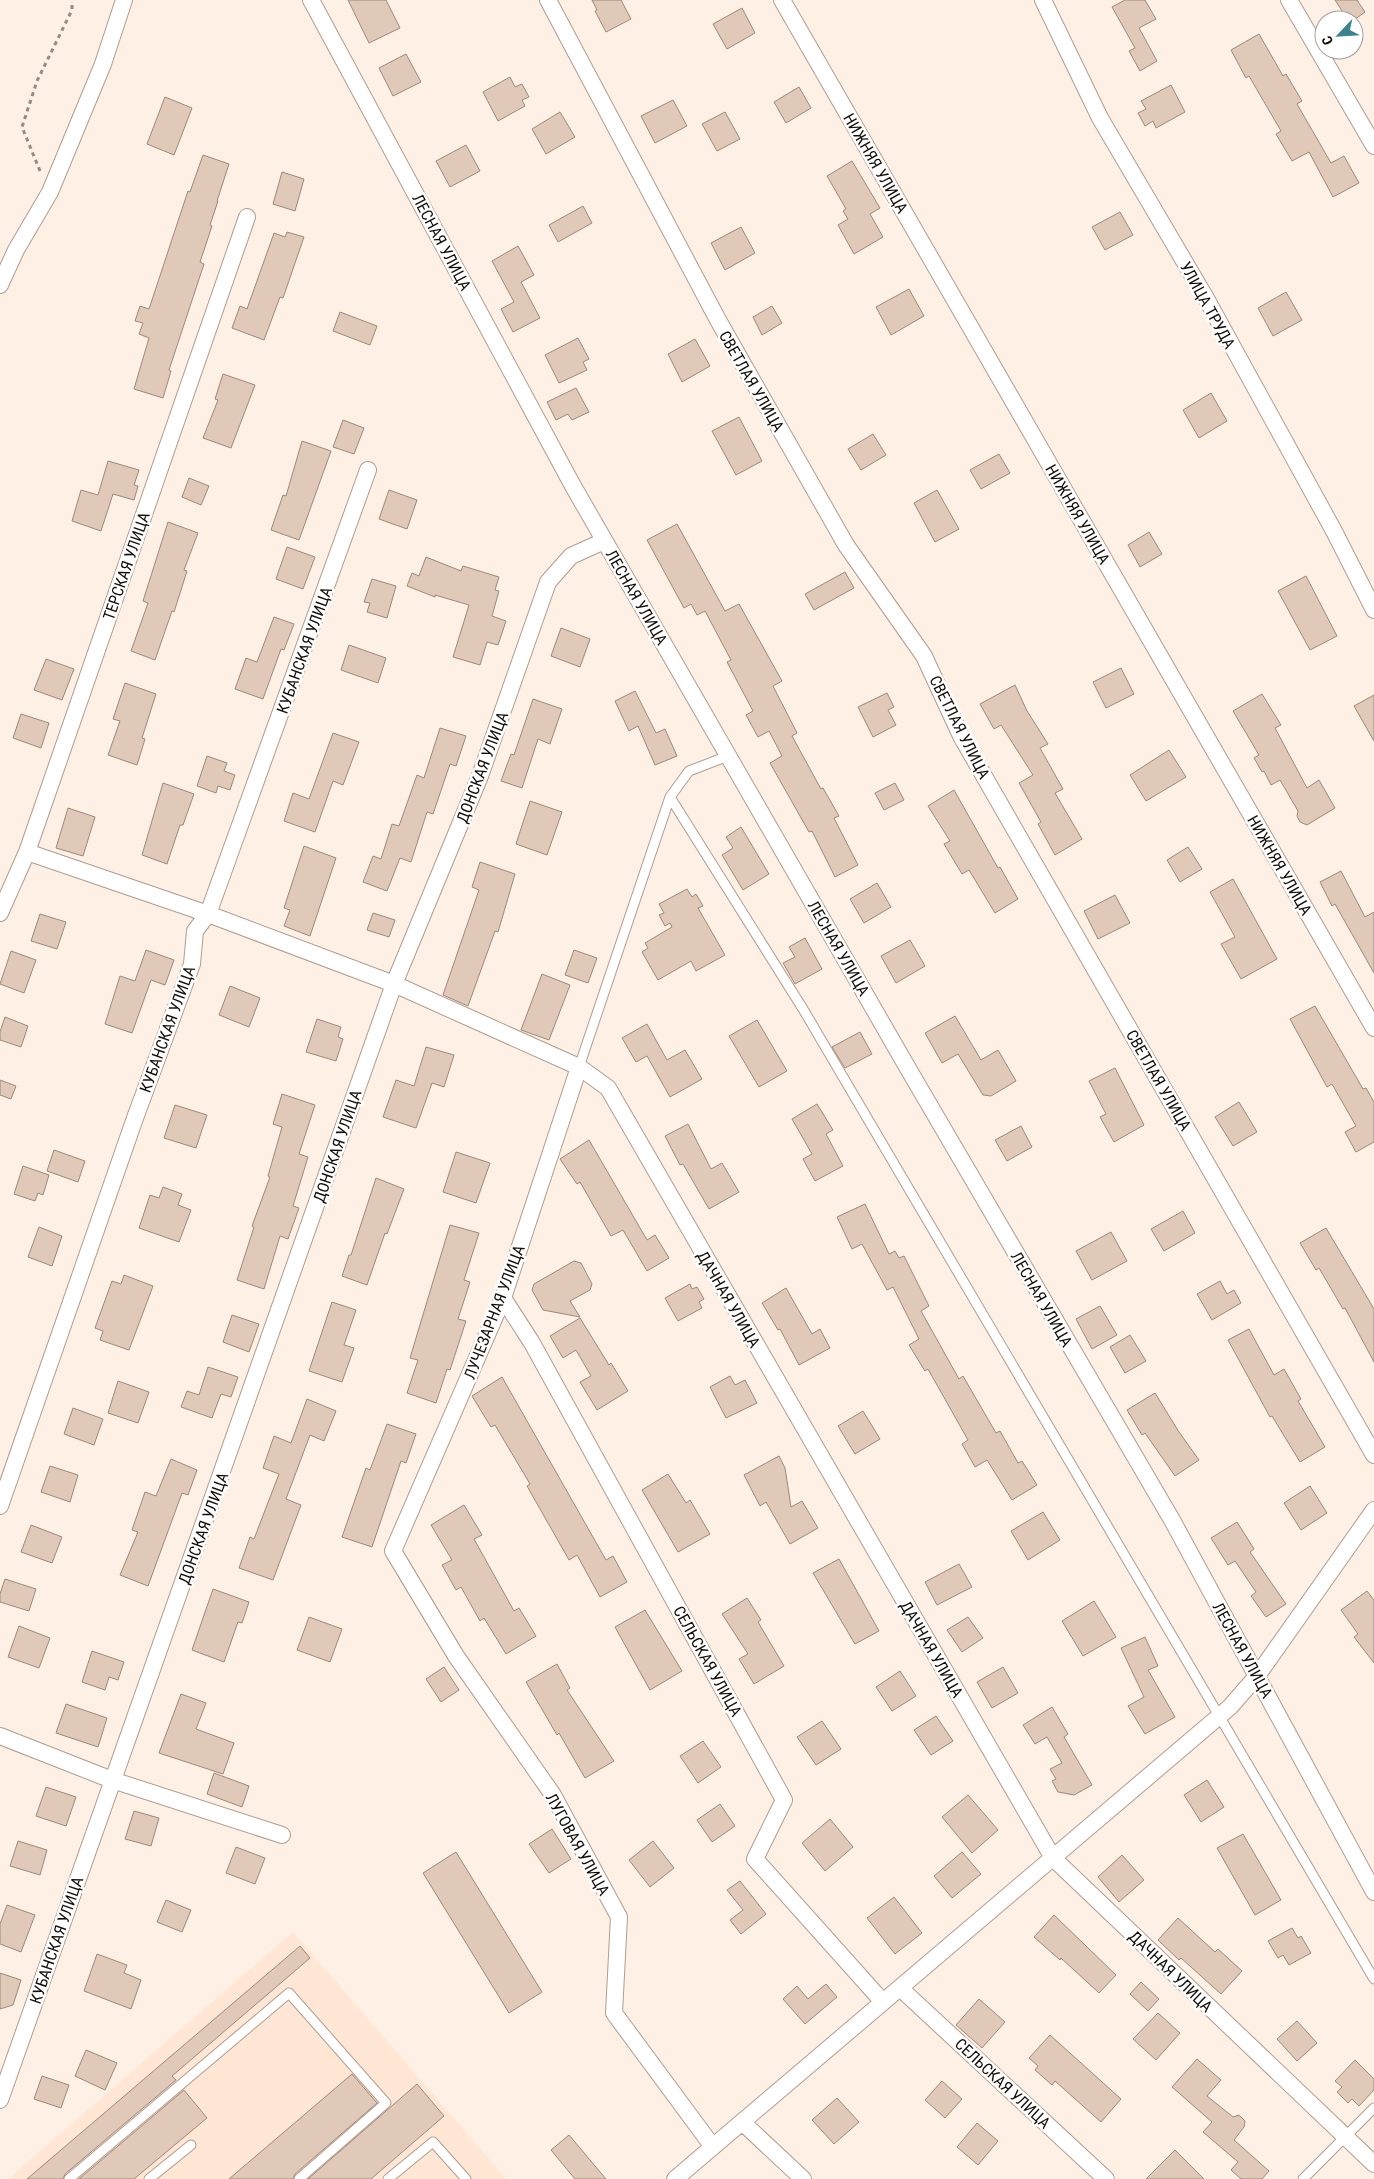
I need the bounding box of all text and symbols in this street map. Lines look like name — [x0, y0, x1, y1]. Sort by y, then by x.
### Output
north arrow — [1314, 10, 1364, 60]
text: С — [1318, 33, 1336, 47]
street label: НИЖНЯЯ УЛИЦА — [839, 110, 912, 216]
street label: ЛЕСНАЯ УЛИЦА — [408, 191, 475, 294]
street label: УЛИЦА ТРУДА — [1176, 259, 1239, 352]
street label: СВЕТЛАЯ УЛИЦА — [715, 327, 788, 435]
street label: НИЖНЯЯ УЛИЦА — [1041, 461, 1114, 567]
street label: ТЕРСКАЯ УЛИЦА — [99, 510, 154, 623]
street label: ЛЕСНАЯ УЛИЦА — [602, 546, 671, 648]
street label: КУБАНСКАЯ УЛИЦА — [273, 584, 336, 716]
street label: СВЕТЛАЯ УЛИЦА — [925, 672, 994, 782]
street label: ДОНСКАЯ УЛИЦА — [453, 709, 512, 825]
street label: НИЖНЯЯ УЛИЦА — [1243, 812, 1316, 918]
street label: ЛЕСНАЯ УЛИЦА — [804, 897, 873, 999]
street label: КУБАНСКАЯ УЛИЦА — [136, 963, 199, 1095]
street label: СВЕТЛАЯ УЛИЦА — [1122, 1026, 1195, 1134]
street label: ДОНСКАЯ УЛИЦА — [309, 1087, 366, 1205]
street label: ЛУЧЕЗАРНАЯ УЛИЦА — [460, 1242, 529, 1382]
street label: ДАЧНАЯ УЛИЦА — [693, 1247, 764, 1351]
street label: ЛЕСНАЯ УЛИЦА — [1007, 1248, 1076, 1350]
street label: ДОНСКАЯ УЛИЦА — [174, 1470, 233, 1587]
street label: ДАЧНАЯ УЛИЦА — [896, 1597, 967, 1701]
street label: ЛЕСНАЯ УЛИЦА — [1208, 1599, 1277, 1701]
street label: СЕЛЬСКАЯ УЛИЦА — [669, 1603, 746, 1720]
street label: ЛУГОВАЯ УЛИЦА — [542, 1790, 613, 1899]
street label: КУБАНСКАЯ УЛИЦА — [26, 1874, 87, 2006]
street label: ДАЧНАЯ УЛИЦА — [1125, 1927, 1216, 2016]
street label: СЕЛЬСКАЯ УЛИЦА — [951, 2034, 1054, 2132]

